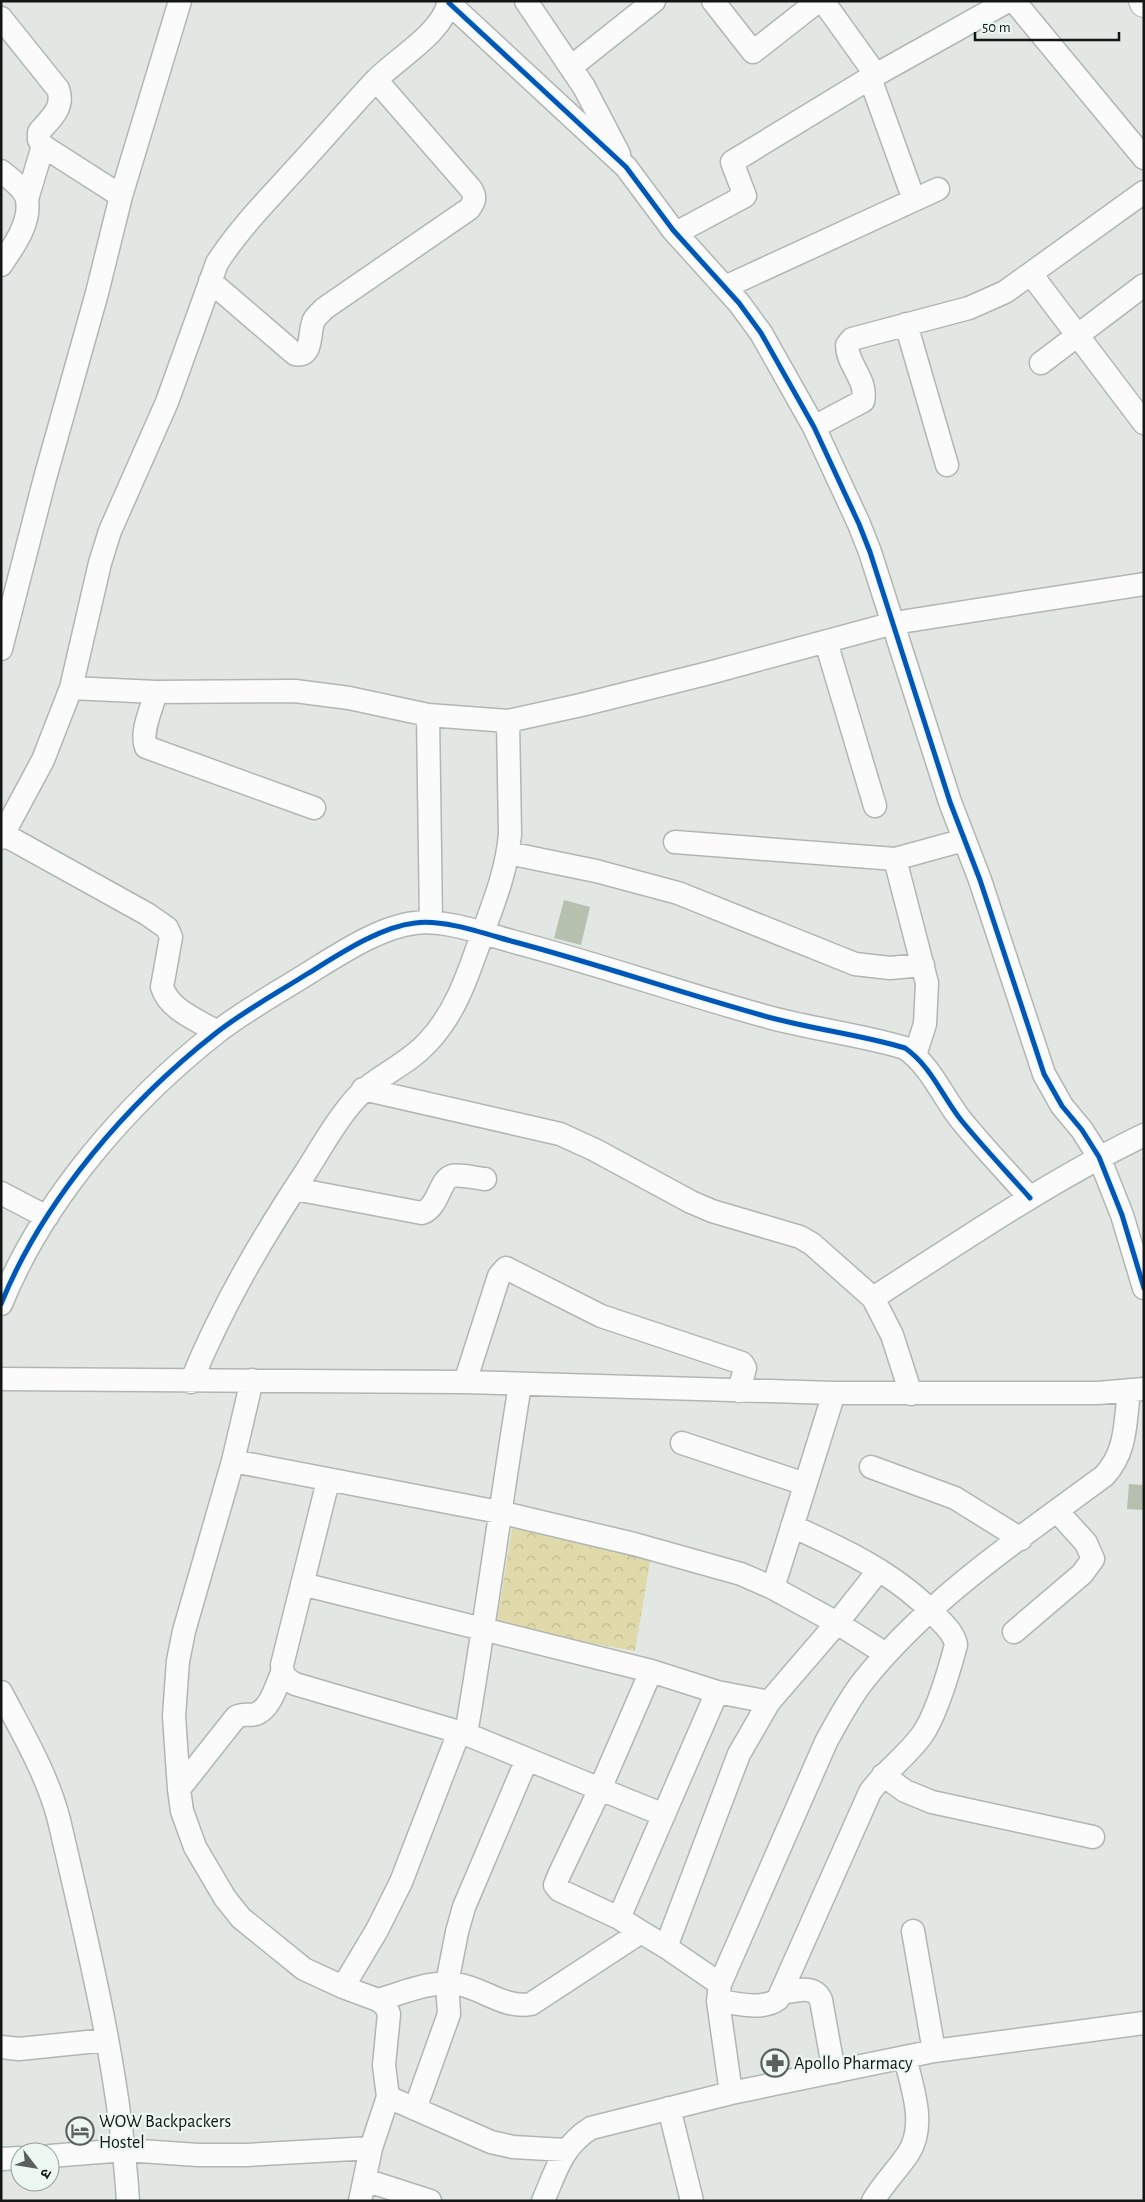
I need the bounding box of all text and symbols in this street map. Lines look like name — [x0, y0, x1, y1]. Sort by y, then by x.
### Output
scale bar — [975, 10, 1119, 42]
text: 50 m — [982, 20, 1011, 35]
pharmacy icon: Apollo Pharmacy — [760, 2048, 790, 2078]
place label: Apollo Pharmacy — [794, 2055, 913, 2073]
place label: WOW Backpackers Hostel — [99, 2113, 231, 2152]
hotel icon: WOW Backpackers Hostel — [65, 2116, 95, 2146]
north arrow — [10, 2142, 60, 2192]
text: उ — [37, 2166, 53, 2181]

